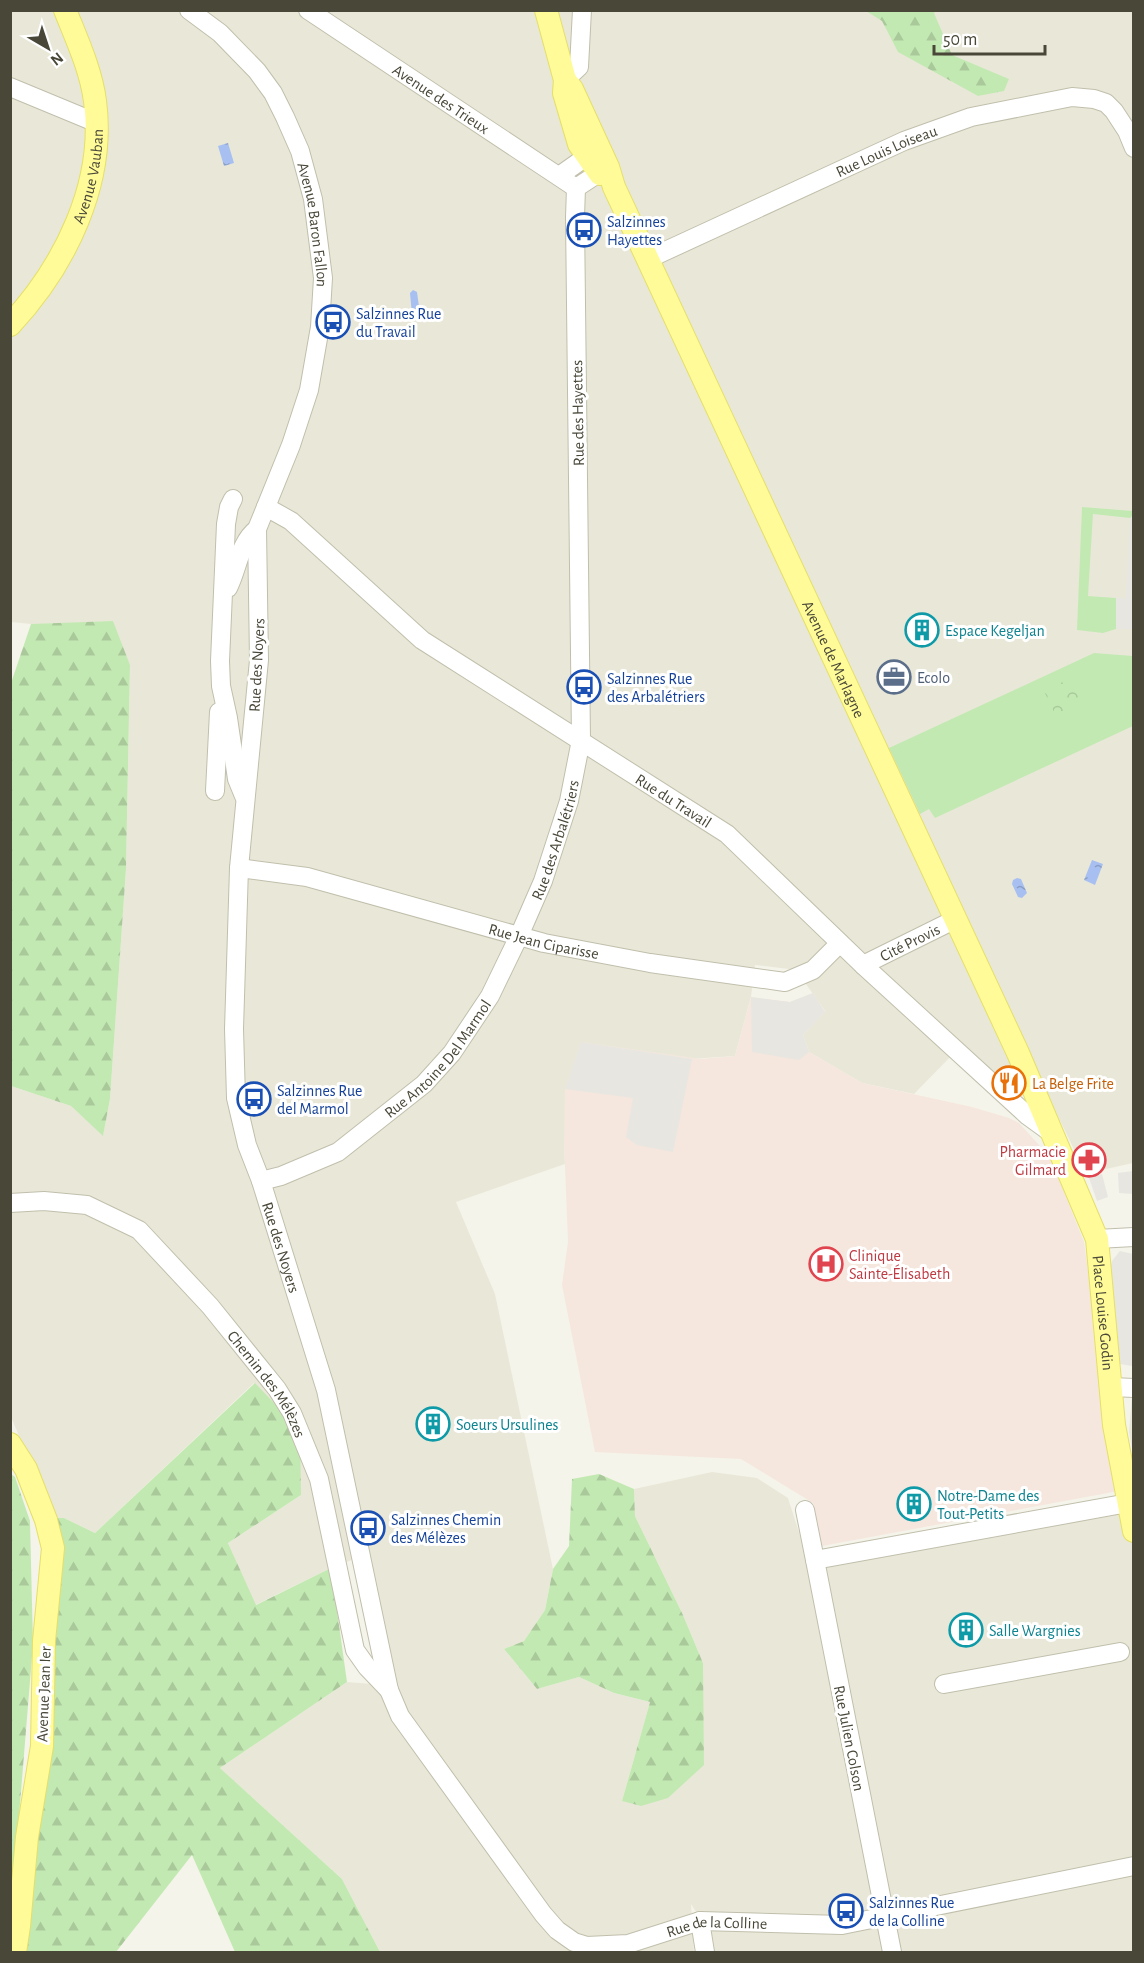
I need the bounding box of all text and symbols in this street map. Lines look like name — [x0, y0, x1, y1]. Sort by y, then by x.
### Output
north arrow — [18, 18, 78, 78]
scale bar — [934, 18, 1045, 56]
text: 50 m — [943, 31, 977, 49]
text: N — [47, 49, 66, 69]
street label: Avenue des Trieux — [390, 62, 492, 137]
street label: Rue Louis Loiseau — [834, 123, 939, 180]
street label: Avenue Vauban — [70, 129, 106, 226]
street label: Avenue Baron Fallon — [294, 161, 330, 288]
bus stop icon: Salzinnes Hayettes — [566, 212, 602, 248]
place label: Salzinnes Hayettes — [607, 214, 666, 249]
bus stop icon: Salzinnes Rue du Travail — [315, 304, 351, 340]
place label: Salzinnes Rue du Travail — [356, 306, 441, 340]
street label: Rue des Hayettes — [569, 360, 588, 466]
street label: Avenue de Marlagne — [799, 598, 867, 720]
building icon: Espace Kegeljan — [904, 612, 940, 648]
street label: Rue des Noyers — [247, 617, 268, 713]
place label: Espace Kegeljan — [945, 623, 1045, 640]
office icon: Ecolo — [876, 659, 912, 695]
bus stop icon: Salzinnes Rue des Arbalétriers — [566, 669, 602, 705]
place label: Ecolo — [917, 670, 950, 686]
place label: Salzinnes Rue des Arbalétriers — [607, 671, 705, 705]
street label: Rue du Travail — [632, 771, 714, 831]
street label: Rue des Arbalétriers — [529, 779, 582, 902]
street label: Rue Jean Ciparisse — [487, 921, 600, 962]
street label: Cité Provis — [878, 921, 943, 964]
street label: Rue Antoine Del Marmol — [382, 997, 494, 1121]
restaurant icon: La Belge Frite — [991, 1065, 1027, 1101]
place label: La Belge Frite — [1032, 1076, 1114, 1092]
bus stop icon: Salzinnes Rue del Marmol — [236, 1081, 272, 1117]
place label: Salzinnes Rue del Marmol — [277, 1083, 362, 1117]
pharmacy icon: Pharmacie Gilmard — [1071, 1142, 1107, 1178]
place label: Pharmacie Gilmard — [999, 1144, 1066, 1178]
street label: Rue des Noyers — [259, 1200, 302, 1295]
hospital icon: Clinique Sainte-Élisabeth — [808, 1246, 844, 1282]
place label: Clinique Sainte-Élisabeth — [849, 1248, 950, 1282]
street label: Place Louise Godin — [1090, 1255, 1116, 1371]
street label: Chemin des Mélèzes — [224, 1328, 308, 1440]
building icon: Soeurs Ursulines — [415, 1406, 451, 1442]
place label: Soeurs Ursulines — [456, 1417, 559, 1433]
building icon: Notre-Dame des Tout-Petits — [896, 1486, 932, 1522]
place label: Notre-Dame des Tout-Petits — [937, 1488, 1040, 1522]
bus stop icon: Salzinnes Chemin des Mélèzes — [350, 1510, 386, 1546]
place label: Salzinnes Chemin des Mélèzes — [391, 1512, 501, 1546]
building icon: Salle Wargnies — [948, 1612, 984, 1648]
place label: Salle Wargnies — [989, 1623, 1081, 1639]
street label: Avenue Jean Ier — [34, 1645, 54, 1742]
street label: Rue Julien Colson — [831, 1684, 867, 1792]
bus stop icon: Salzinnes Rue de la Colline — [828, 1893, 864, 1929]
place label: Salzinnes Rue de la Colline — [869, 1895, 954, 1929]
street label: Rue de la Colline — [664, 1914, 767, 1940]

